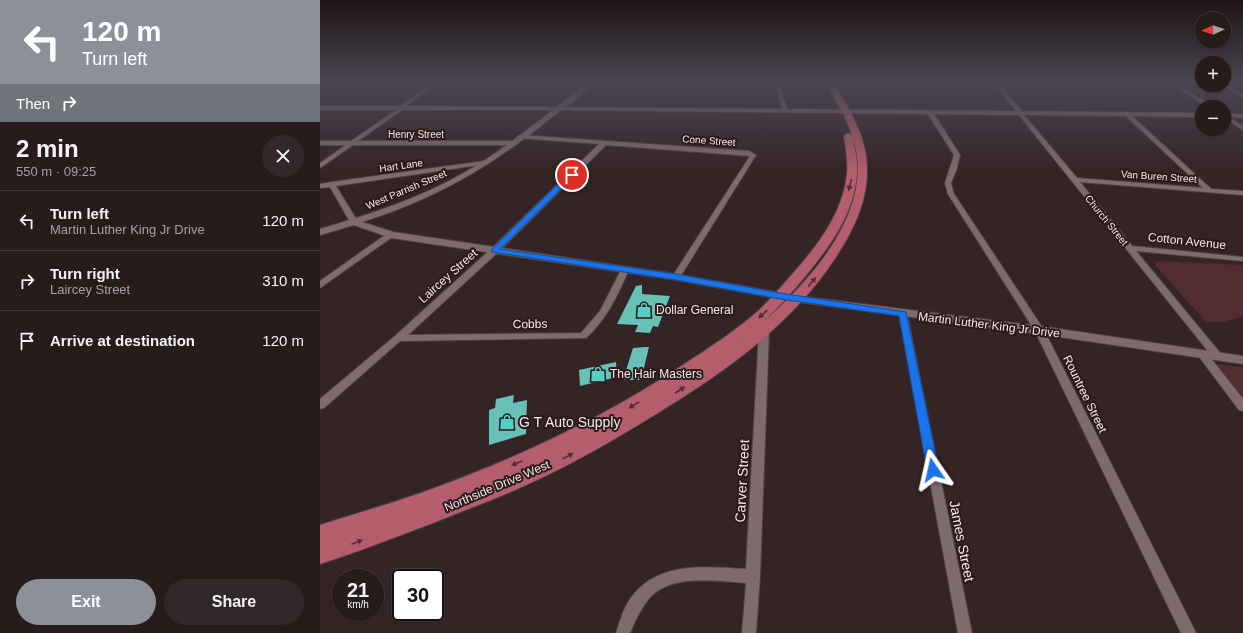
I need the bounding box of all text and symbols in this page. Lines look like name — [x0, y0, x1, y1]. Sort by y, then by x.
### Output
north arrow — [1195, 12, 1231, 48]
map controls — [1195, 12, 1231, 136]
icon: left — [16, 16, 68, 68]
text: 120 m — [82, 16, 161, 47]
text: Turn left — [82, 49, 147, 69]
button: + — [1195, 56, 1231, 92]
icon: right — [58, 92, 80, 114]
text: Then — [16, 95, 50, 112]
button: − — [1195, 100, 1231, 136]
street label: Henry Street — [388, 129, 444, 140]
street label: Cone Street — [682, 133, 736, 148]
text: 2 min — [16, 135, 79, 162]
button: close — [262, 135, 304, 177]
street label: Hart Lane — [379, 157, 424, 174]
pin — [555, 158, 589, 192]
text: 550 m · 09:25 — [16, 164, 96, 179]
icon: arrive — [561, 164, 583, 186]
street label: West Parrish Street — [364, 167, 448, 211]
street label: Van Buren Street — [1121, 168, 1197, 185]
one-way arrow — [847, 180, 853, 192]
street label: Church Street — [1083, 193, 1130, 248]
text: Turn left — [50, 205, 109, 222]
icon: left — [16, 210, 38, 232]
text: 120 m — [262, 212, 304, 229]
text: Martin Luther King Jr Drive — [50, 222, 205, 237]
street label: Cotton Avenue — [1147, 230, 1227, 252]
street label: Laircey Street — [416, 246, 481, 306]
text: Turn right — [50, 265, 120, 282]
icon: right — [16, 270, 38, 292]
text: 310 m — [262, 272, 304, 289]
one-way arrow — [808, 276, 817, 287]
text: Laircey Street — [50, 282, 130, 297]
shop icon: Dollar General — [635, 301, 653, 319]
place label: Dollar General — [656, 303, 733, 317]
one-way arrow — [758, 309, 767, 318]
street label: Martin Luther King Jr Drive — [917, 309, 1061, 341]
street label: Cobbs — [513, 317, 547, 331]
icon: arrive — [16, 330, 38, 352]
text: Arrive at destination — [50, 332, 195, 349]
text: 120 m — [262, 332, 304, 349]
street label: Rountree Street — [1060, 353, 1110, 436]
shop icon: The Hair Masters — [589, 365, 607, 383]
place label: The Hair Masters — [610, 367, 702, 381]
one-way arrow — [674, 387, 686, 394]
one-way arrow — [629, 401, 639, 409]
shop icon: G T Auto Supply — [498, 413, 516, 431]
place label: G T Auto Supply — [519, 414, 620, 430]
street label: Carver Street — [732, 439, 752, 523]
position arrow — [912, 449, 954, 491]
one-way arrow — [562, 453, 574, 459]
street label: Northside Drive West — [442, 457, 552, 515]
one-way arrow — [512, 460, 523, 466]
street label: James Street — [946, 499, 978, 583]
one-way arrow — [352, 539, 364, 545]
speed limit sign: 30 — [392, 569, 444, 621]
button: Exit — [16, 579, 156, 625]
button: Share — [164, 579, 304, 625]
text: 21 — [347, 579, 369, 601]
text: km/h — [347, 599, 369, 610]

